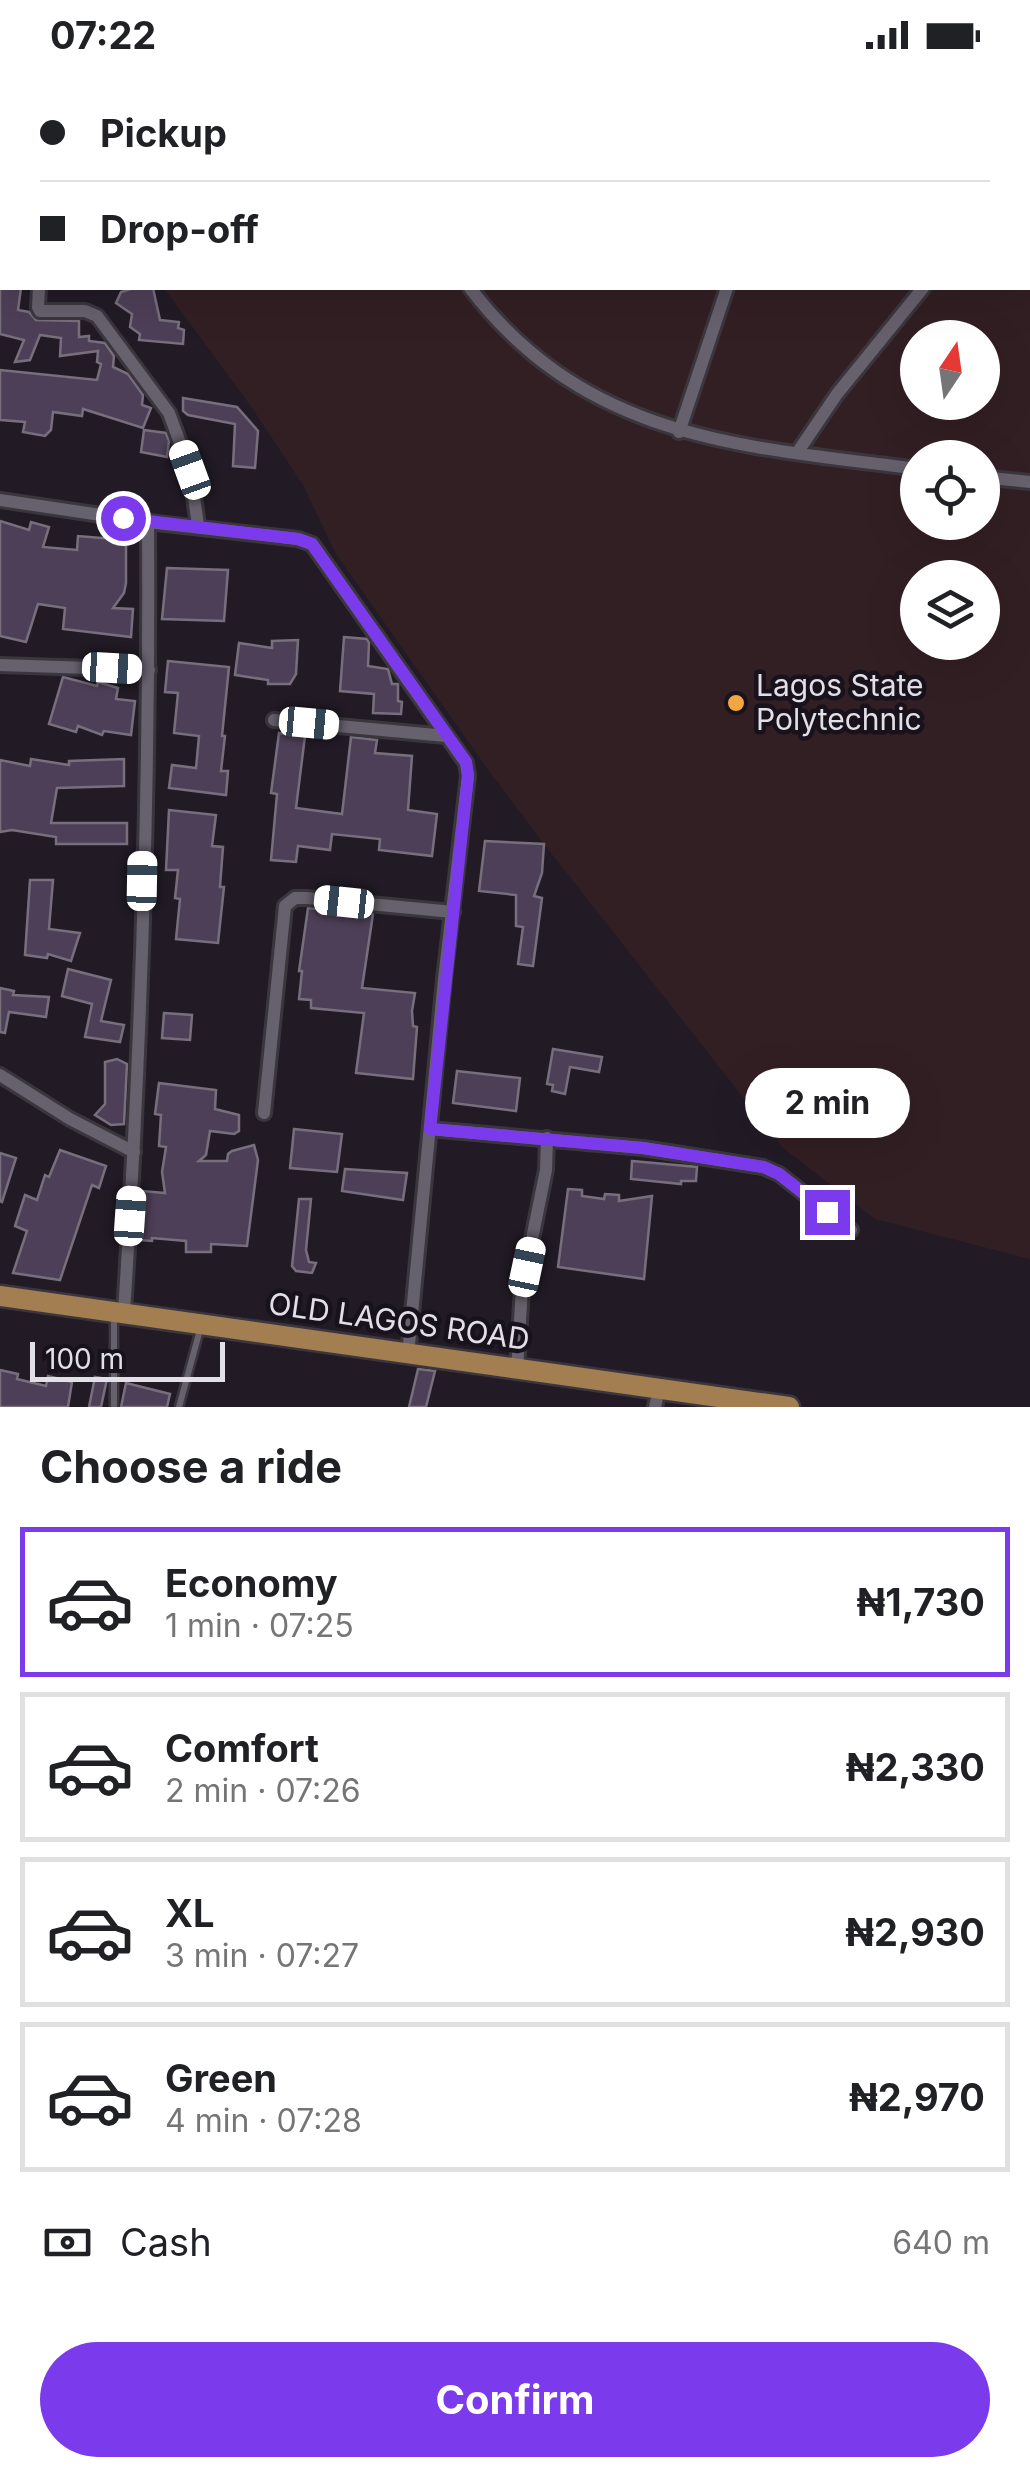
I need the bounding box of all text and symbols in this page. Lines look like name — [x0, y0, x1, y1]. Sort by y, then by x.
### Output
text: 07:22 — [50, 12, 156, 58]
text: Pickup — [100, 110, 227, 156]
text: Drop-off — [100, 206, 259, 252]
north arrow — [900, 320, 1000, 420]
map controls — [900, 320, 1000, 660]
car — [166, 437, 214, 503]
button: locate — [900, 440, 1000, 540]
route start — [101, 496, 146, 541]
button: layers — [900, 560, 1000, 660]
car — [81, 651, 143, 685]
place label: Lagos State Polytechnic — [756, 667, 924, 737]
marker: Lagos State Polytechnic — [725, 692, 747, 714]
car — [278, 705, 340, 741]
car — [126, 851, 158, 911]
car — [313, 884, 375, 920]
callout: 2 min — [744, 1067, 910, 1137]
text: 2 min — [785, 1083, 870, 1122]
car — [113, 1185, 147, 1247]
route end — [805, 1190, 850, 1235]
car — [506, 1235, 548, 1299]
street label: OLD LAGOS ROAD — [266, 1285, 532, 1357]
scale bar — [30, 1337, 225, 1382]
text: 100 m — [45, 1342, 124, 1376]
text: Choose a ride — [40, 1439, 342, 1494]
icon: car — [45, 1557, 135, 1647]
text: Economy — [165, 1560, 338, 1606]
text: ₦1,730 — [856, 1579, 985, 1625]
text: 1 min · 07:25 — [165, 1606, 354, 1645]
icon: car — [45, 1722, 135, 1812]
text: Comfort — [165, 1725, 319, 1771]
text: ₦2,330 — [846, 1744, 985, 1790]
text: 2 min · 07:26 — [165, 1771, 361, 1810]
icon: car — [45, 1887, 135, 1977]
text: XL — [165, 1890, 215, 1936]
text: ₦2,930 — [845, 1909, 985, 1955]
text: 3 min · 07:27 — [165, 1936, 359, 1975]
icon: car — [45, 2052, 135, 2142]
text: Green — [165, 2055, 277, 2101]
text: ₦2,970 — [849, 2074, 985, 2120]
text: 4 min · 07:28 — [165, 2101, 362, 2140]
icon: cash — [40, 2215, 95, 2270]
text: Cash — [120, 2219, 212, 2265]
text: 640 m — [892, 2223, 990, 2262]
button: Confirm — [40, 2342, 990, 2457]

